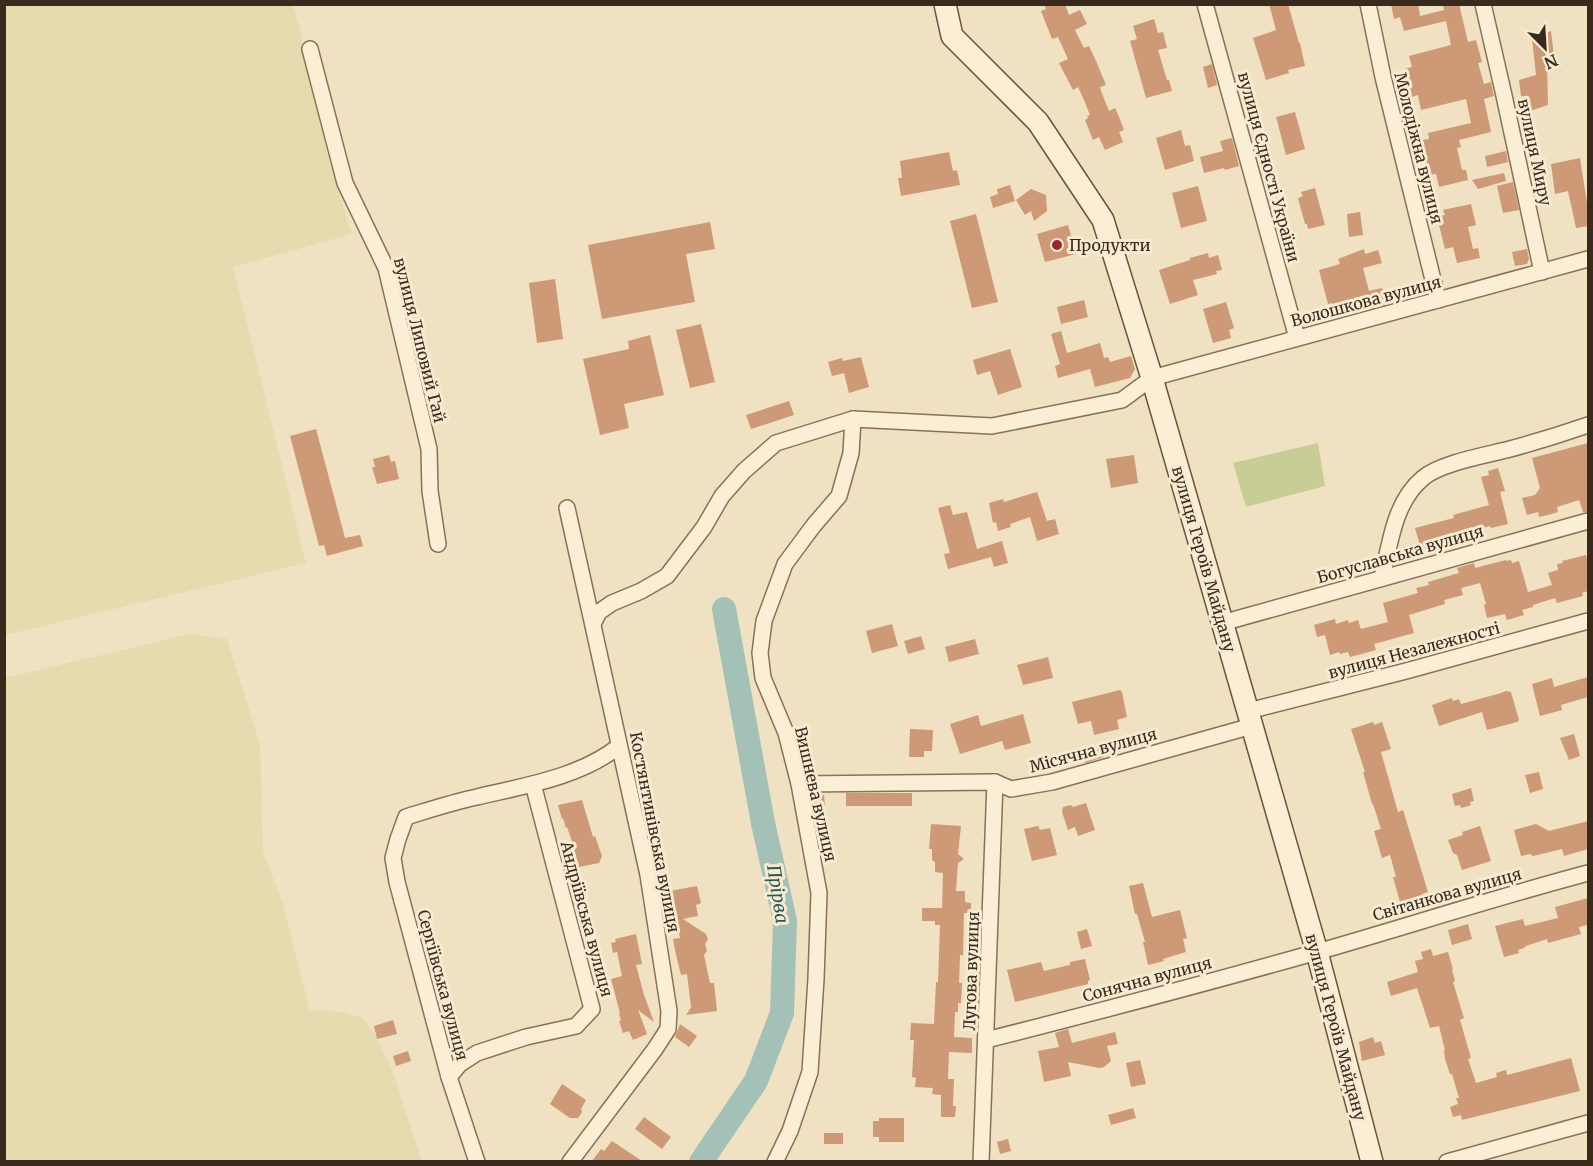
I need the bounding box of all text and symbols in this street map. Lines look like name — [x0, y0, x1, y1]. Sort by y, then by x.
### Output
north arrow — [1515, 18, 1575, 78]
text: N — [1541, 50, 1561, 74]
street label: вулиця Єдності України — [1234, 70, 1304, 264]
street label: Молодіжна вулиця — [1390, 70, 1448, 226]
street label: вулиця Миру — [1514, 97, 1556, 208]
place label: Продукти — [1069, 235, 1150, 255]
marker: Продукти — [1050, 238, 1064, 252]
street label: вулиця Липовий Гай — [390, 255, 450, 425]
street label: Волошкова вулиця — [1289, 271, 1443, 331]
street label: вулиця Героїв Майдану — [1168, 464, 1240, 655]
street label: Богуславська вулиця — [1314, 521, 1486, 587]
street label: вулиця Незалежності — [1326, 617, 1502, 683]
street label: Місячна вулиця — [1027, 723, 1159, 777]
street label: Вишнева вулиця — [791, 725, 841, 863]
street label: Костянтинівська вулиця — [626, 730, 684, 934]
street label: Андріївська вулиця — [556, 838, 617, 999]
water label: Прірва — [762, 863, 794, 925]
street label: Світанкова вулиця — [1370, 863, 1524, 925]
street label: Сергіївська вулиця — [413, 908, 473, 1062]
street label: Лугова вулиця — [959, 911, 983, 1031]
street label: вулиця Героїв Майдану — [1301, 931, 1371, 1123]
street label: Сонячна вулиця — [1080, 952, 1214, 1006]

